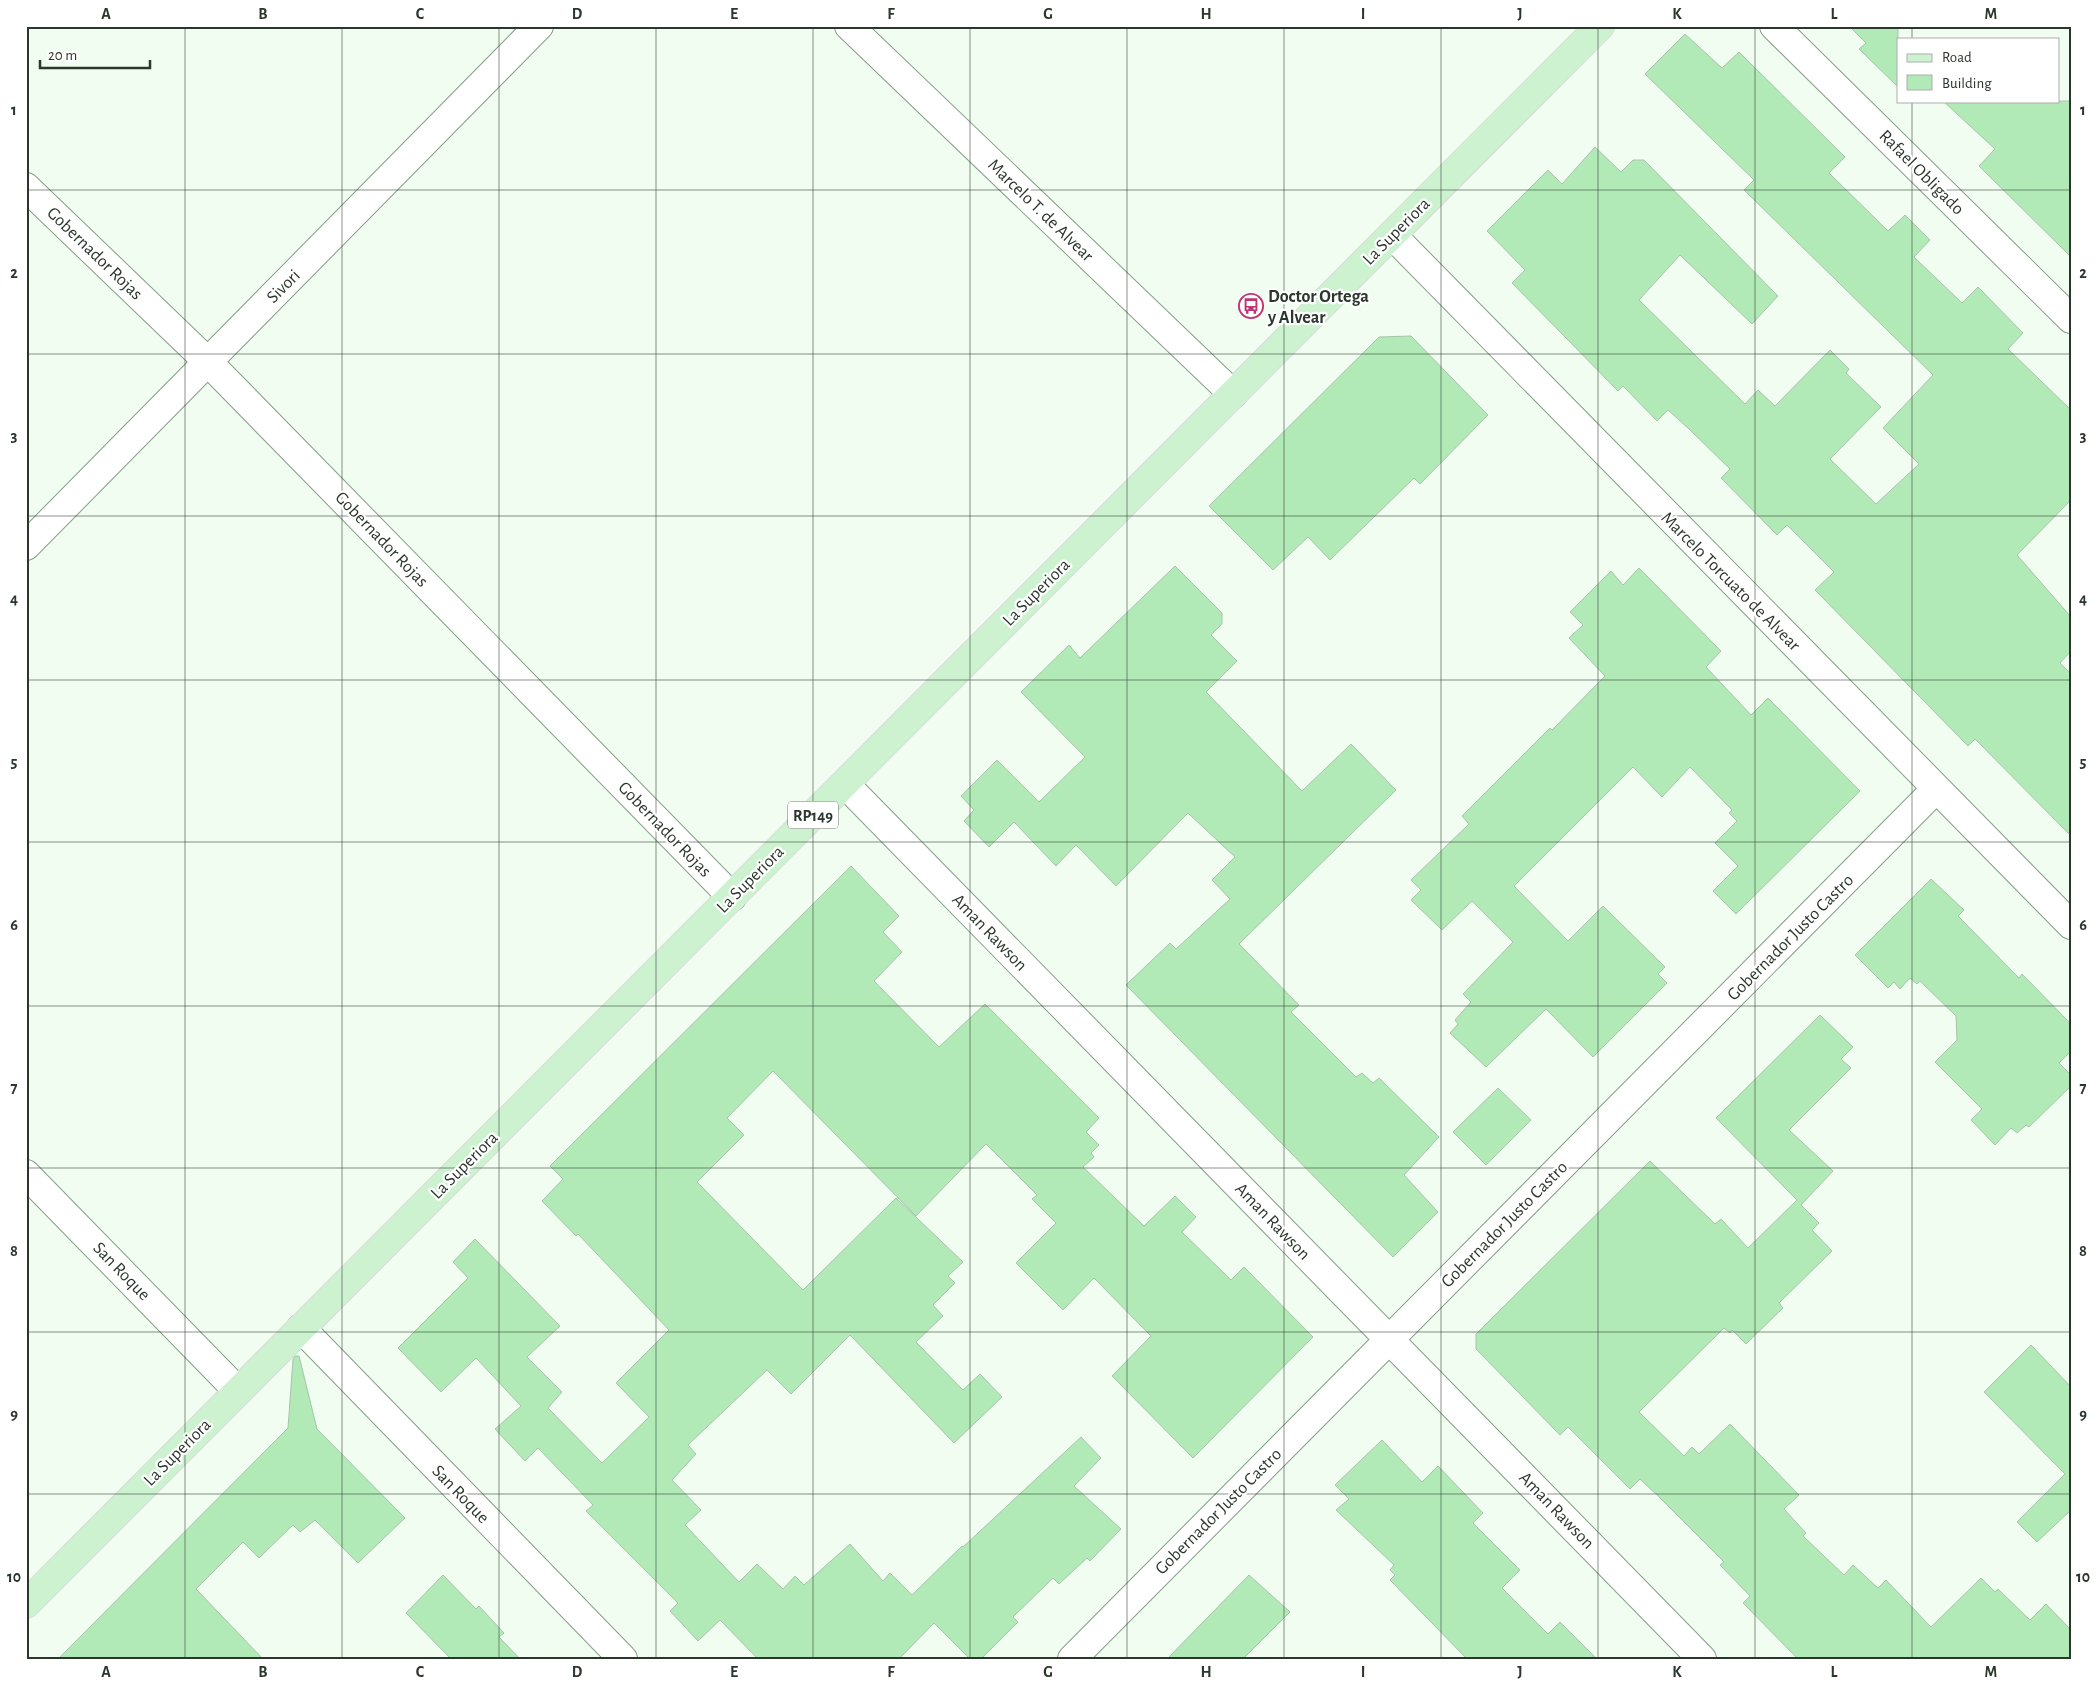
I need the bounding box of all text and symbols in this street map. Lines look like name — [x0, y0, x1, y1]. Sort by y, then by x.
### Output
text: A — [101, 6, 111, 22]
text: B — [258, 6, 268, 22]
text: C — [416, 6, 425, 22]
text: D — [572, 6, 583, 22]
text: E — [730, 6, 738, 22]
text: F — [887, 6, 895, 22]
text: G — [1043, 6, 1053, 22]
text: H — [1200, 6, 1212, 22]
text: I — [1361, 6, 1365, 22]
text: J — [1517, 6, 1523, 22]
text: K — [1672, 6, 1682, 22]
text: L — [1831, 6, 1838, 22]
text: M — [1985, 6, 1997, 22]
scale bar — [40, 38, 150, 70]
legend — [1897, 38, 2060, 102]
text: 20 m — [48, 48, 77, 63]
text: Road — [1942, 50, 1972, 65]
text: Building — [1942, 76, 1992, 91]
text: 1 — [11, 102, 17, 118]
text: 1 — [2080, 102, 2086, 118]
street label: Rafael Obligado — [1875, 127, 1967, 219]
street label: Marcelo T. de Alvear — [984, 156, 1097, 266]
street label: La Superiora — [1360, 195, 1434, 269]
street label: Gobernador Rojas — [43, 204, 145, 304]
text: 2 — [10, 265, 18, 281]
text: 2 — [2079, 265, 2087, 281]
street label: Sivori — [264, 267, 304, 307]
place label: Doctor Ortega y Alvear — [1267, 288, 1369, 327]
bus stop icon: Doctor Ortega y Alvear — [1238, 293, 1264, 319]
text: 3 — [11, 428, 18, 444]
text: 3 — [2080, 428, 2087, 444]
street label: Gobernador Rojas — [331, 489, 431, 591]
street label: Marcelo Torcuato de Alvear — [1657, 509, 1803, 655]
street label: La Superiora — [1000, 556, 1074, 630]
text: 4 — [10, 591, 18, 607]
text: 4 — [2079, 591, 2087, 607]
text: 5 — [11, 754, 18, 770]
text: 5 — [2080, 754, 2087, 770]
street label: Gobernador Rojas — [614, 779, 714, 881]
road number: RP149 — [788, 802, 838, 828]
street label: La Superiora — [714, 843, 788, 917]
street label: Gobernador Justo Castro — [1724, 871, 1857, 1004]
street label: Aman Rawson — [948, 891, 1030, 975]
text: 6 — [10, 917, 18, 933]
text: 6 — [2079, 917, 2087, 933]
text: 7 — [11, 1080, 18, 1096]
text: 7 — [2080, 1080, 2087, 1096]
street label: La Superiora — [428, 1129, 502, 1203]
street label: Gobernador Justo Castro — [1438, 1158, 1571, 1291]
street label: Aman Rawson — [1231, 1180, 1313, 1264]
street label: San Roque — [89, 1239, 153, 1304]
text: 8 — [10, 1243, 18, 1259]
text: 8 — [2079, 1243, 2087, 1259]
text: 9 — [10, 1406, 18, 1422]
text: 9 — [2079, 1406, 2087, 1422]
street label: La Superiora — [141, 1416, 215, 1490]
street label: Gobernador Justo Castro — [1152, 1445, 1285, 1578]
street label: San Roque — [428, 1462, 492, 1527]
street label: Aman Rawson — [1515, 1469, 1597, 1553]
text: 10 — [7, 1569, 21, 1585]
text: 10 — [2076, 1569, 2090, 1585]
text: A — [101, 1664, 111, 1680]
text: B — [258, 1664, 268, 1680]
text: C — [416, 1664, 425, 1680]
text: D — [572, 1664, 583, 1680]
text: E — [730, 1664, 738, 1680]
text: F — [887, 1664, 895, 1680]
text: G — [1043, 1664, 1053, 1680]
text: H — [1200, 1664, 1212, 1680]
text: I — [1361, 1664, 1365, 1680]
text: J — [1517, 1664, 1523, 1680]
text: K — [1672, 1664, 1682, 1680]
text: L — [1831, 1664, 1838, 1680]
text: M — [1985, 1664, 1997, 1680]

